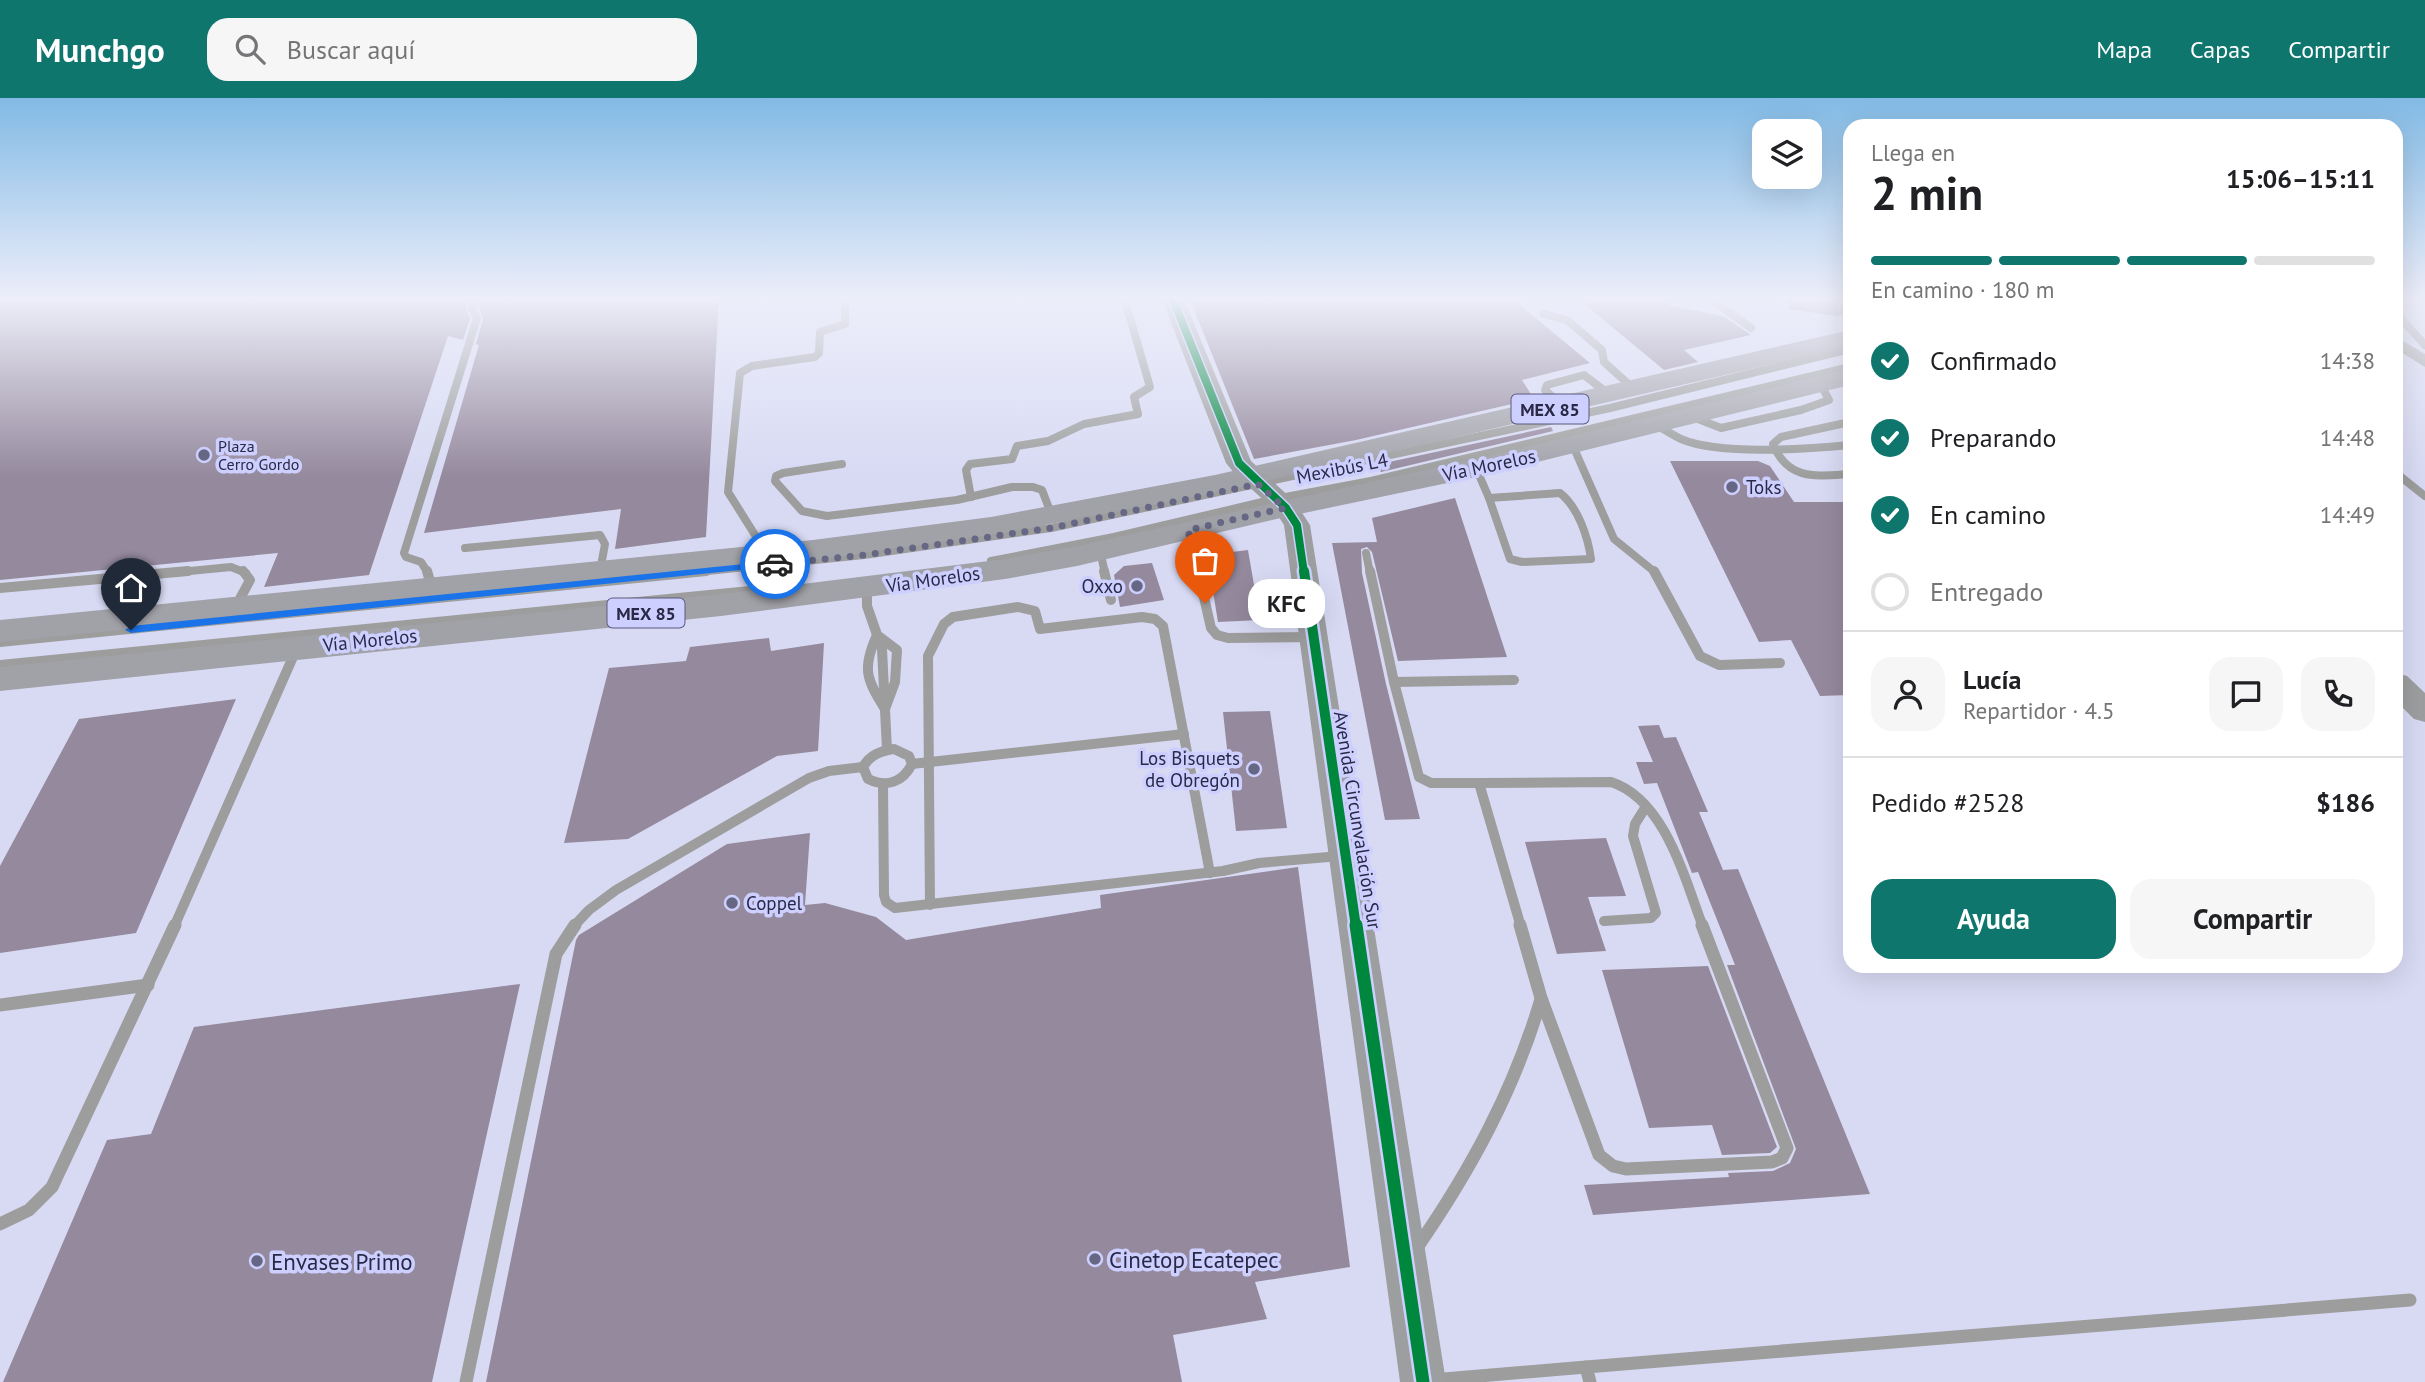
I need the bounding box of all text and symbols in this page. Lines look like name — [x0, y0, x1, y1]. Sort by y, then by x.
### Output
search box — [207, 18, 697, 81]
text: Munchgo — [35, 28, 165, 71]
icon: search — [231, 30, 269, 68]
text: Buscar aquí — [287, 33, 415, 66]
text: Mapa — [2096, 34, 2152, 65]
text: Capas — [2190, 34, 2250, 65]
text: Compartir — [2288, 34, 2390, 65]
map controls — [1752, 119, 1822, 189]
button: layers — [1752, 119, 1822, 189]
text: Llega en — [1871, 138, 1955, 167]
text: 15:06–15:11 — [2226, 162, 2375, 195]
text: 2 min — [1871, 163, 1983, 223]
text: En camino · 180 m — [1871, 275, 2054, 304]
icon: check — [1871, 342, 1909, 380]
text: Confirmado — [1930, 344, 2057, 377]
text: 14:38 — [2320, 346, 2375, 375]
road number: MEX 85 — [1512, 394, 1588, 424]
icon: check — [1871, 419, 1909, 457]
text: Preparando — [1930, 421, 2057, 454]
text: 14:48 — [2320, 423, 2375, 452]
place label: Plaza Cerro Gordo — [218, 436, 299, 474]
street label: Vía Morelos — [1439, 443, 1538, 487]
marker: Plaza Cerro Gordo — [196, 447, 212, 463]
street label: Mexibús L4 — [1294, 447, 1390, 489]
place label: Toks — [1746, 475, 1781, 499]
marker: Toks — [1724, 479, 1740, 495]
icon: check — [1871, 496, 1909, 534]
text: En camino — [1930, 498, 2046, 531]
text: 14:49 — [2320, 500, 2375, 529]
courier — [740, 529, 810, 599]
pin — [1175, 531, 1235, 603]
icon: bag — [1186, 542, 1224, 580]
icon: car — [756, 545, 794, 583]
pin — [101, 558, 161, 630]
street label: Vía Morelos — [884, 561, 981, 598]
icon: home — [112, 569, 150, 607]
place label: Oxxo — [1082, 574, 1123, 598]
text: Entregado — [1930, 575, 2044, 608]
marker: Oxxo — [1129, 578, 1145, 594]
callout: KFC — [1247, 578, 1324, 628]
text: KFC — [1267, 589, 1306, 618]
road number: MEX 85 — [608, 598, 684, 628]
street label: Vía Morelos — [321, 623, 418, 657]
button: person — [1871, 657, 1945, 731]
button: chat — [2209, 657, 2283, 731]
button: phone — [2301, 657, 2375, 731]
text: Lucía — [1963, 663, 2022, 696]
text: Repartidor · 4.5 — [1963, 696, 2115, 725]
street label: Avenida Circunvalación Sur — [1329, 709, 1387, 931]
place label: Los Bisquets de Obregón — [1139, 746, 1240, 792]
marker: Los Bisquets de Obregón — [1246, 761, 1262, 777]
text: Pedido #2528 — [1871, 786, 2024, 819]
text: $186 — [2316, 786, 2375, 819]
button: Ayuda — [1871, 879, 2116, 959]
button: Compartir — [2130, 879, 2375, 959]
place label: Coppel — [746, 891, 803, 915]
marker: Coppel — [724, 895, 740, 911]
place label: Cinetop Ecatepec — [1109, 1245, 1279, 1274]
place label: Envases Primo — [271, 1247, 413, 1276]
marker: Cinetop Ecatepec — [1087, 1251, 1103, 1267]
marker: Envases Primo — [249, 1253, 265, 1269]

